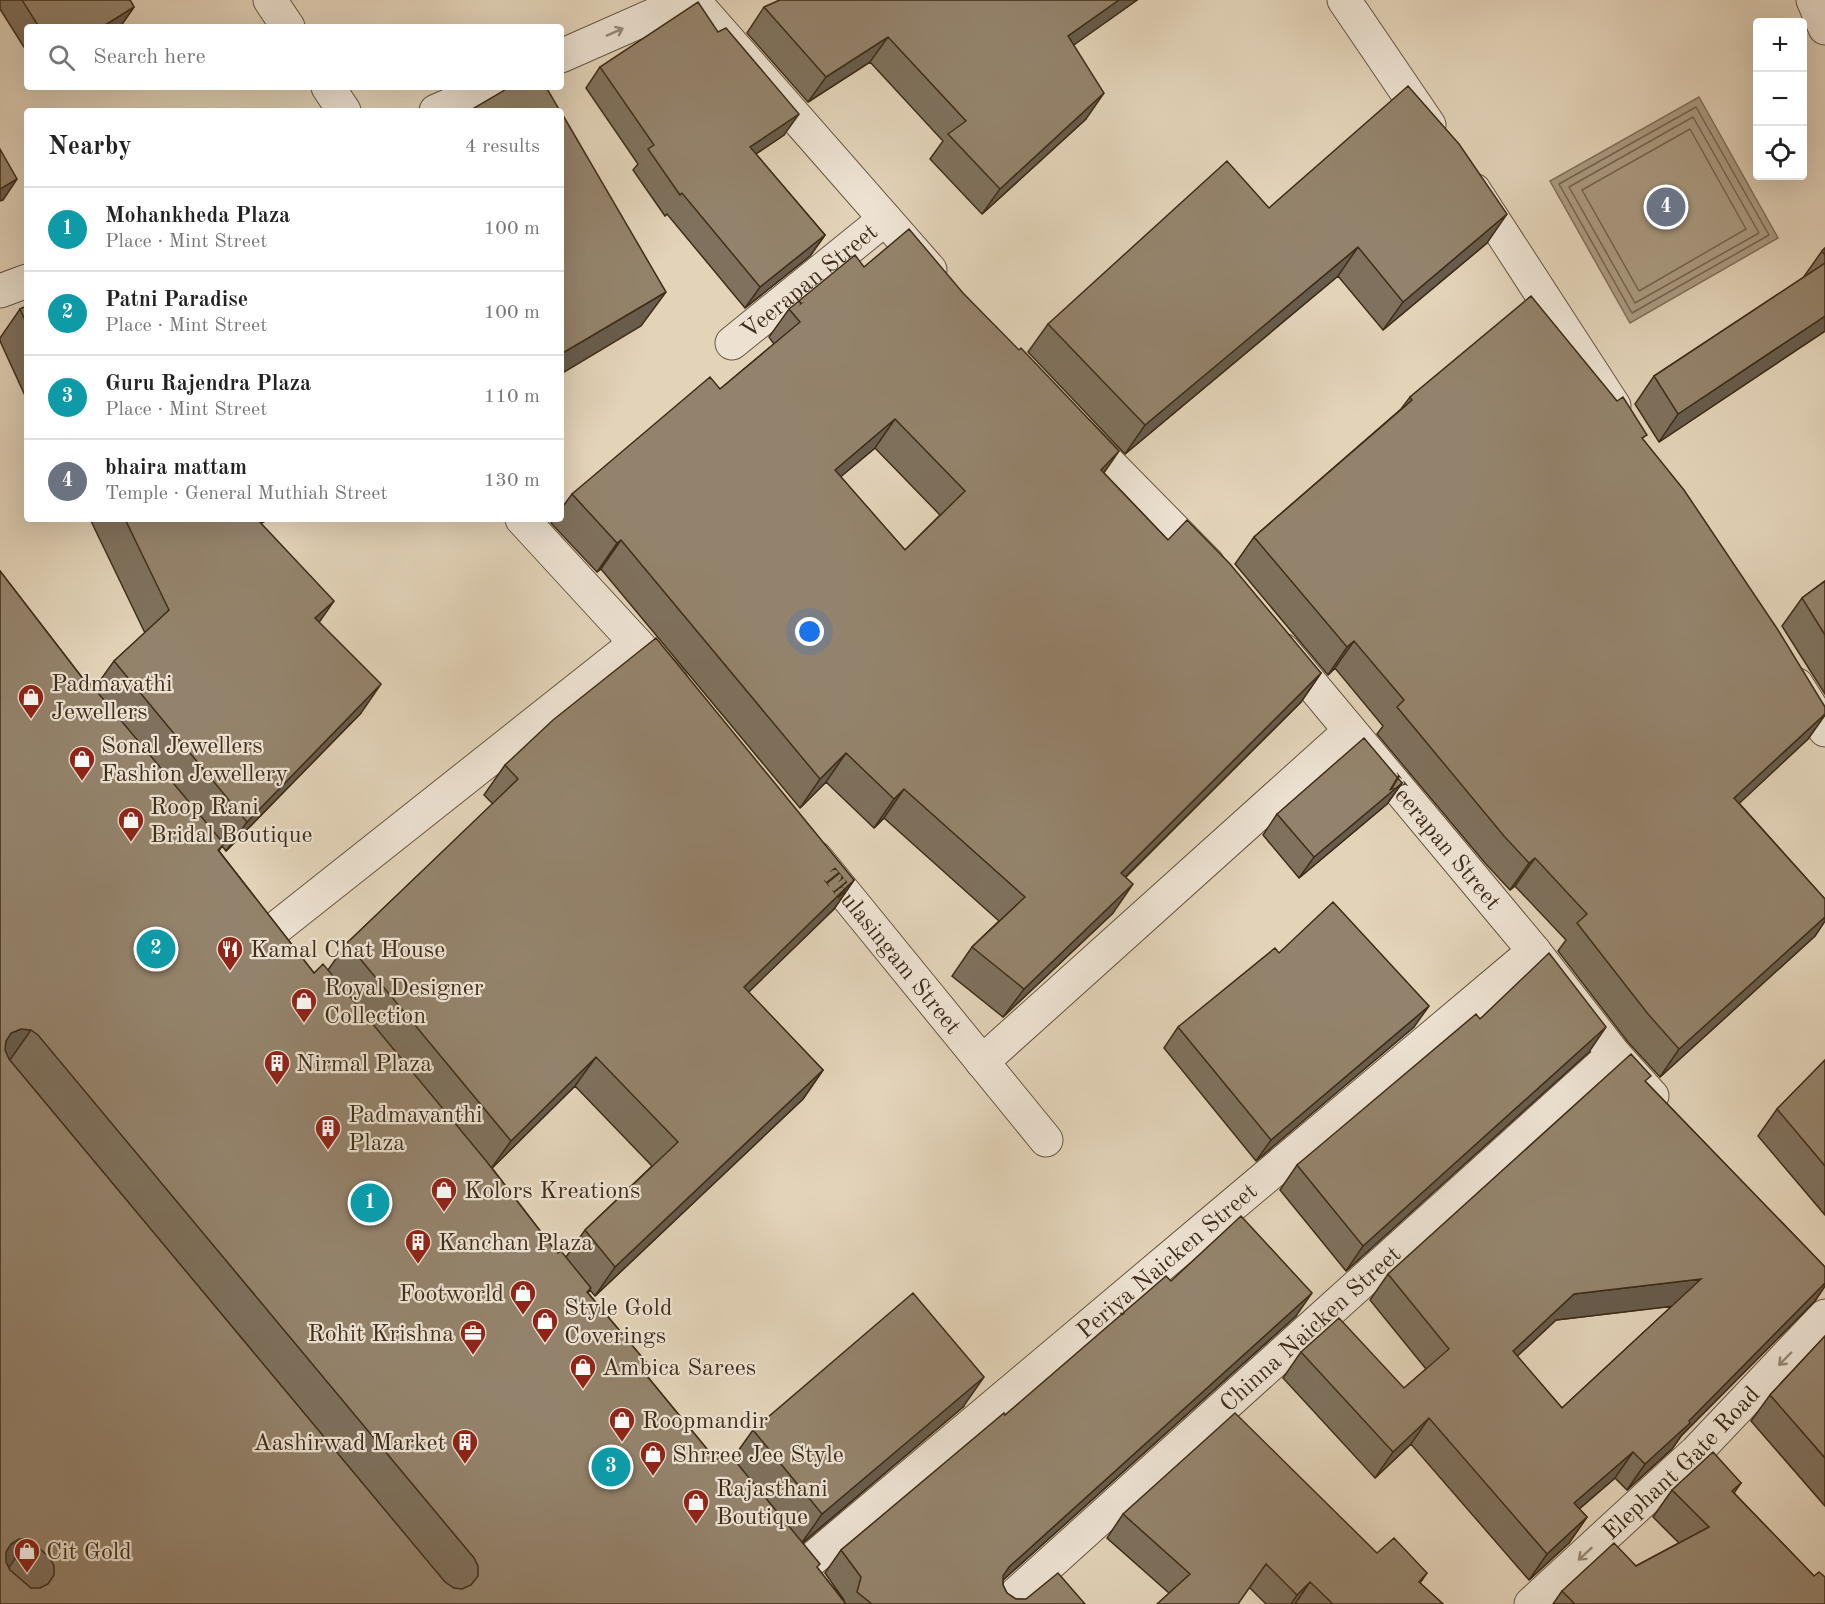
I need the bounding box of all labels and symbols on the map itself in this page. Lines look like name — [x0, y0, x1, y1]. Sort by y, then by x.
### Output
one-way arrow — [605, 26, 623, 38]
pin: 4 — [1646, 184, 1686, 230]
street label: Veerapan Street — [737, 220, 883, 344]
your location — [795, 617, 824, 646]
place label: Padmavathi Jewellers — [51, 673, 173, 725]
shop icon: Padmavathi Jewellers — [16, 682, 46, 720]
place label: Sonal Jewellers Fashion Jewellery — [101, 735, 288, 787]
shop icon: Sonal Jewellers Fashion Jewellery — [67, 744, 97, 782]
street label: Veerapan Street — [1379, 771, 1504, 915]
place label: Roop Rani Bridal Boutique — [150, 796, 313, 848]
shop icon: Roop Rani Bridal Boutique — [116, 805, 146, 843]
street label: Thulasingam Street — [816, 865, 965, 1039]
pin: 2 — [136, 926, 176, 972]
restaurant icon: Kamal Chat House — [215, 934, 245, 972]
place label: Kamal Chat House — [250, 939, 445, 963]
place label: Royal Designer Collection — [324, 977, 484, 1029]
shop icon: Royal Designer Collection — [289, 986, 319, 1024]
building icon: Nirmal Plaza — [262, 1048, 292, 1086]
place label: Nirmal Plaza — [296, 1053, 432, 1077]
place label: Padmavanthi Plaza — [348, 1104, 483, 1156]
building icon: Padmavanthi Plaza — [313, 1113, 343, 1151]
shop icon: Kolors Kreations — [429, 1175, 459, 1213]
pin: 1 — [350, 1180, 389, 1226]
place label: Kolors Kreations — [464, 1180, 640, 1204]
street label: Periya Naicken Street — [1073, 1180, 1263, 1344]
building icon: Kanchan Plaza — [403, 1227, 433, 1265]
place label: Kanchan Plaza — [438, 1232, 593, 1256]
street label: Chinna Naicken Street — [1216, 1243, 1406, 1417]
shop icon: Footworld — [508, 1278, 538, 1316]
place label: Footworld — [399, 1283, 504, 1307]
place label: Style Gold Coverings — [564, 1297, 672, 1349]
shop icon: Style Gold Coverings — [530, 1306, 560, 1344]
office icon: Rohit Krishna — [458, 1318, 488, 1356]
place label: Rohit Krishna — [308, 1323, 454, 1347]
one-way arrow — [1777, 1351, 1792, 1366]
shop icon: Ambica Sarees — [568, 1352, 598, 1390]
place label: Ambica Sarees — [602, 1357, 756, 1381]
street label: Elephant Gate Road — [1599, 1383, 1765, 1545]
shop icon: Roopmandir — [607, 1405, 637, 1443]
place label: Roopmandir — [642, 1410, 768, 1434]
building icon: Aashirwad Market — [450, 1427, 480, 1465]
place label: Aashirwad Market — [253, 1432, 446, 1456]
shop icon: Shrree Jee Style — [638, 1439, 668, 1477]
pin: 3 — [592, 1444, 630, 1490]
place label: Shrree Jee Style — [672, 1444, 844, 1468]
place label: Rajasthani Boutique — [716, 1478, 828, 1530]
shop icon: Rajasthani Boutique — [681, 1487, 711, 1525]
shop icon: Cit Gold — [12, 1536, 42, 1574]
place label: Cit Gold — [46, 1541, 132, 1565]
one-way arrow — [1578, 1547, 1593, 1561]

